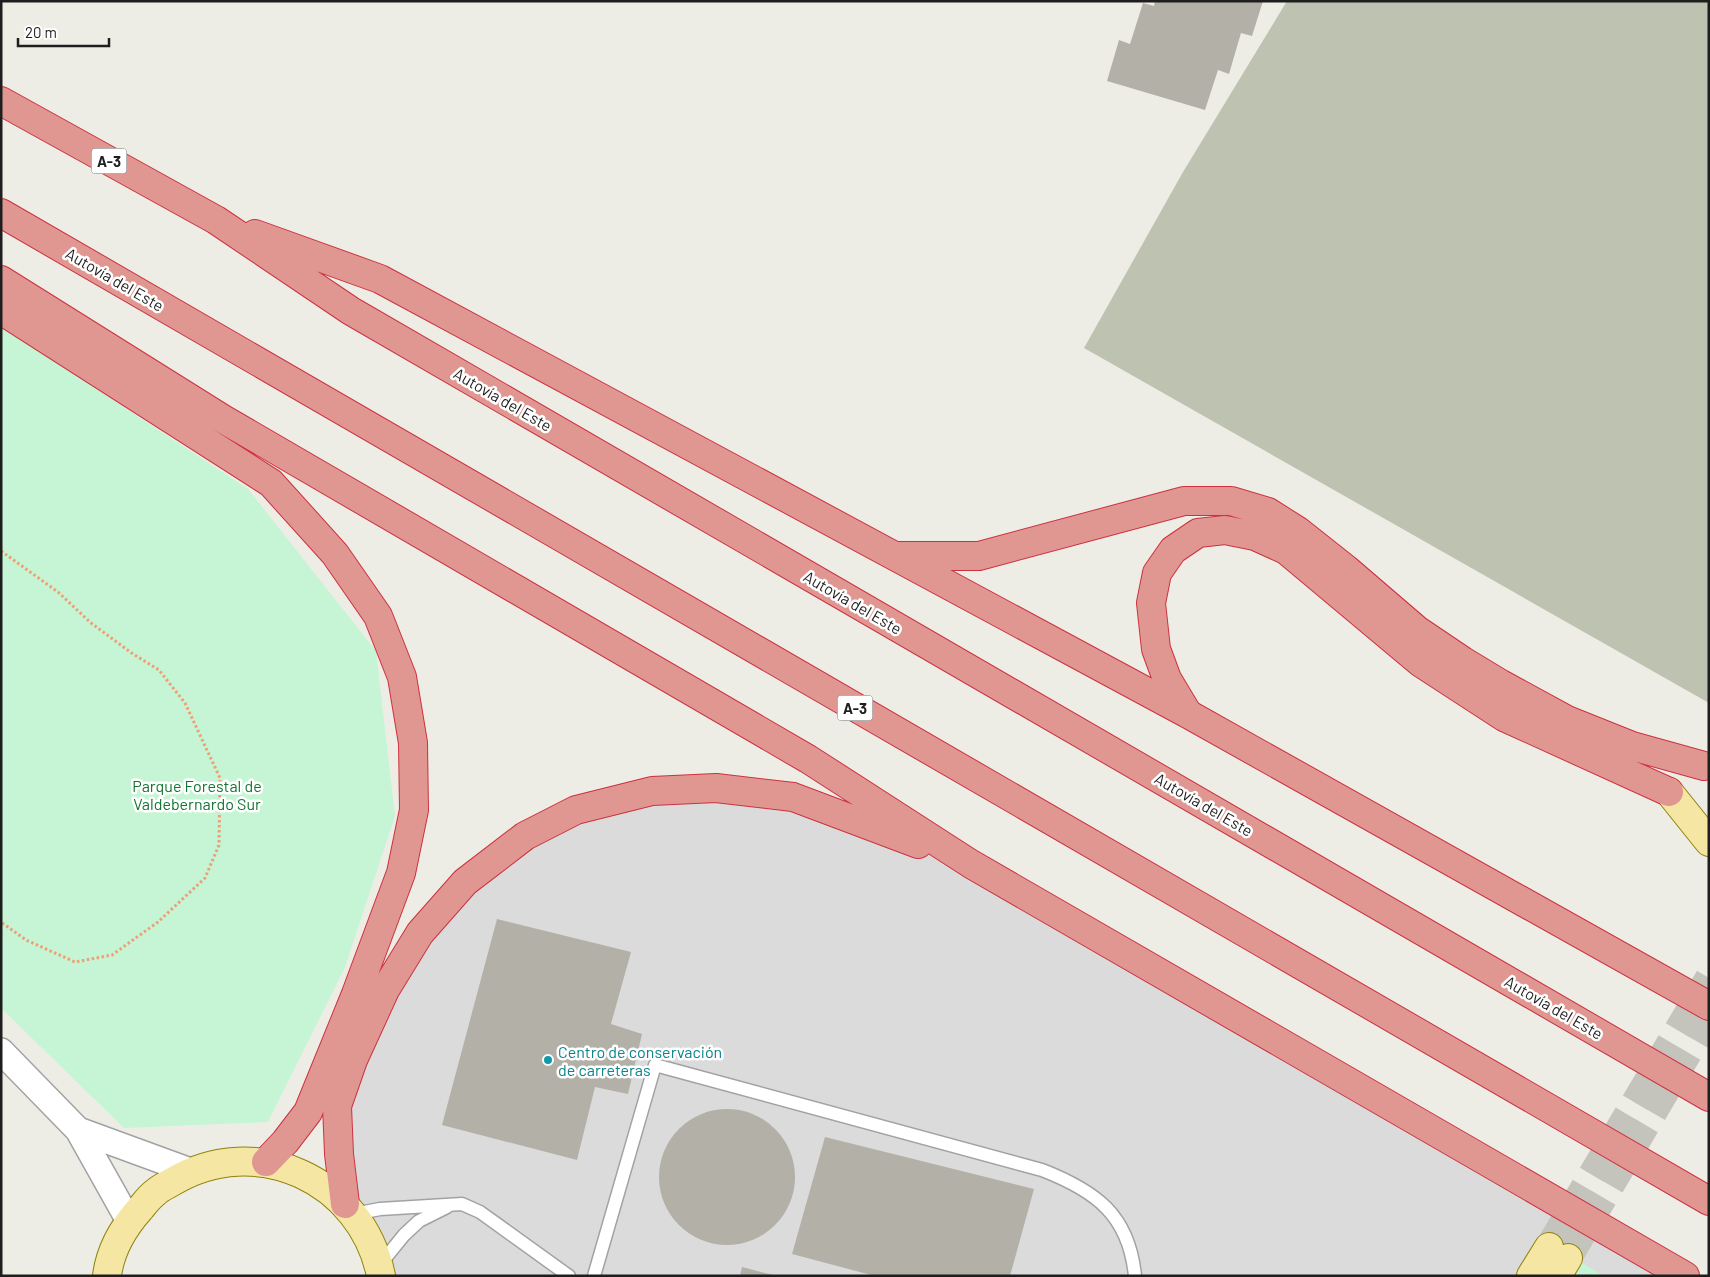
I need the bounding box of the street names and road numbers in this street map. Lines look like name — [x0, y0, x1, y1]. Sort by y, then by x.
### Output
road number: A-3 — [92, 148, 126, 174]
street label: Autovía del Este — [63, 243, 167, 315]
street label: Autovía del Este — [451, 363, 555, 435]
street label: Autovía del Este — [801, 566, 905, 638]
road number: A-3 — [838, 696, 872, 720]
street label: Autovía del Este — [1152, 768, 1256, 840]
street label: Autovía del Este — [1502, 971, 1606, 1043]

